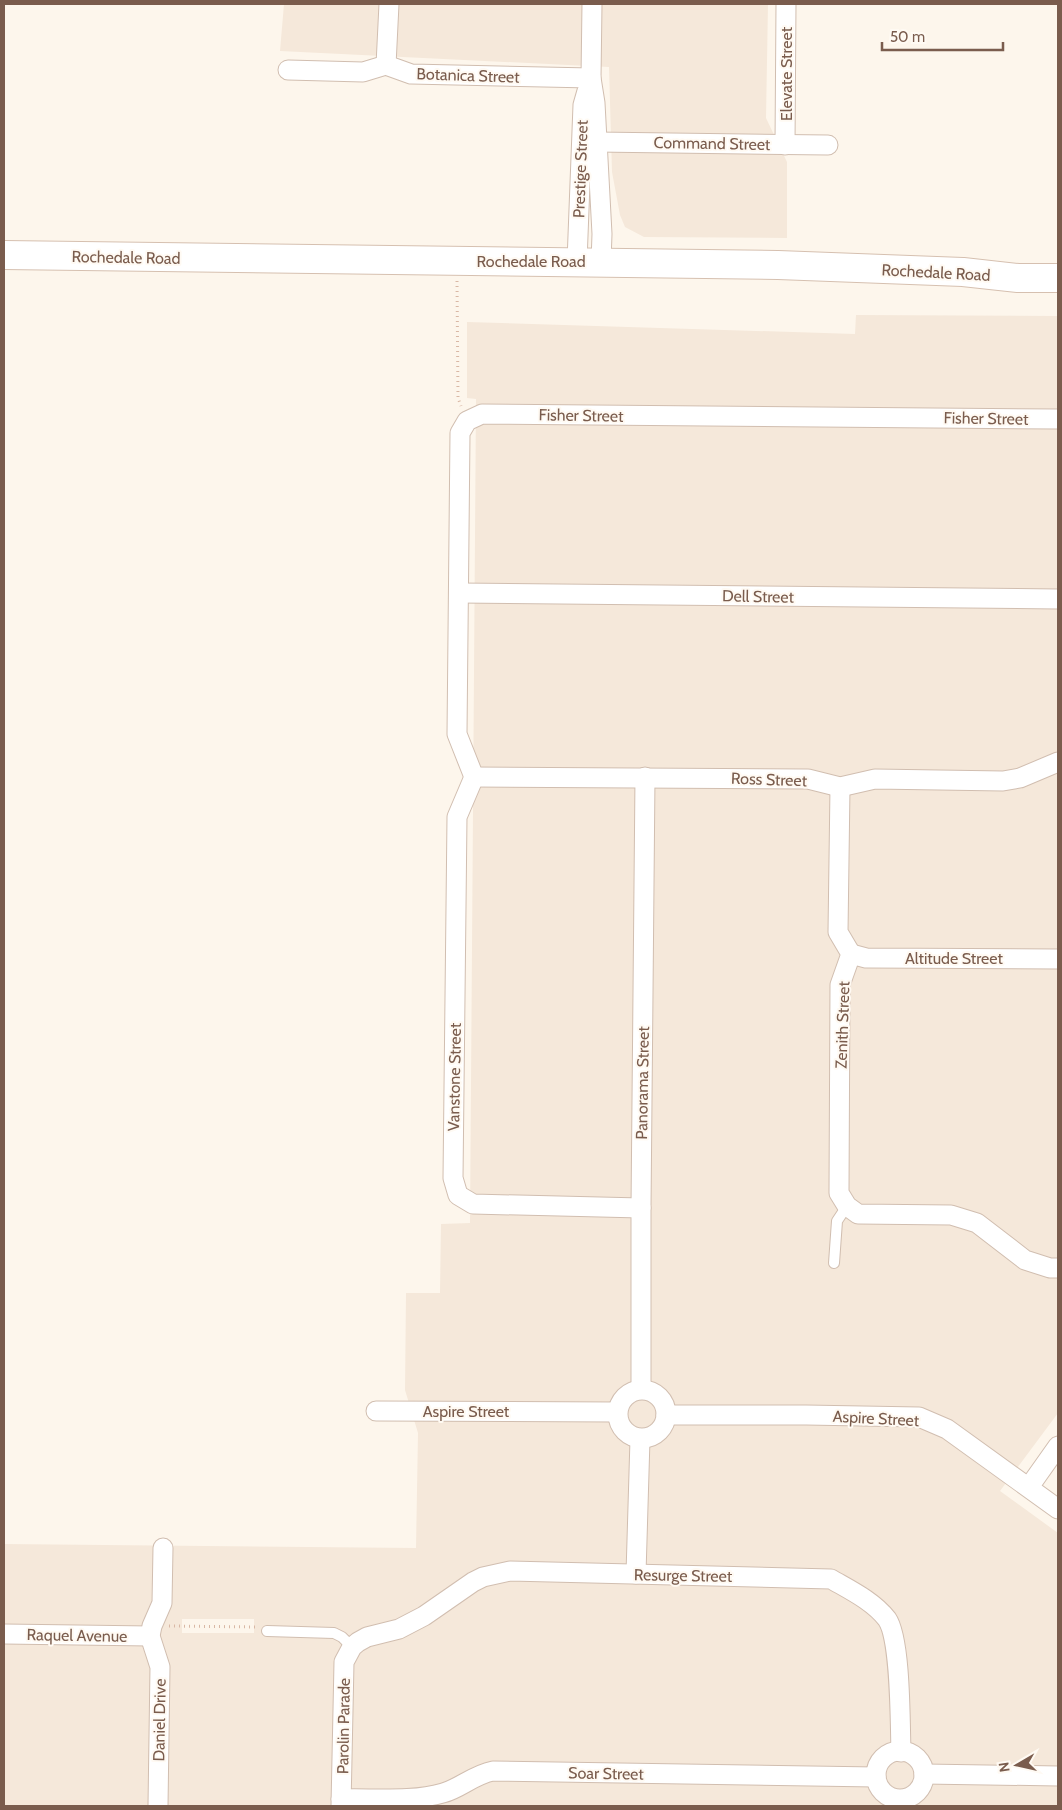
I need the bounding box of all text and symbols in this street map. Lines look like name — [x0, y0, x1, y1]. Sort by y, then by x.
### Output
scale bar — [882, 20, 1003, 52]
street label: Elevate Street — [777, 26, 796, 121]
text: 50 m — [890, 28, 925, 46]
street label: Botanica Street — [416, 64, 521, 87]
street label: Prestige Street — [569, 119, 592, 218]
street label: Command Street — [653, 133, 771, 154]
street label: Rochedale Road — [71, 247, 181, 268]
street label: Rochedale Road — [476, 252, 586, 271]
street label: Rochedale Road — [881, 260, 991, 285]
street label: Fisher Street — [538, 405, 624, 426]
street label: Fisher Street — [943, 408, 1029, 429]
street label: Dell Street — [722, 586, 795, 607]
street label: Ross Street — [731, 769, 808, 790]
street label: Altitude Street — [905, 949, 1004, 968]
street label: Zenith Street — [831, 980, 854, 1069]
street label: Vanstone Street — [444, 1022, 465, 1131]
street label: Panorama Street — [632, 1026, 653, 1140]
street label: Aspire Street — [423, 1402, 510, 1421]
street label: Aspire Street — [832, 1407, 920, 1430]
street label: Resurge Street — [634, 1565, 733, 1586]
street label: Raquel Avenue — [26, 1625, 128, 1646]
street label: Daniel Drive — [149, 1678, 170, 1762]
street label: Parolin Parade — [333, 1678, 354, 1774]
north arrow — [992, 1740, 1042, 1790]
text: N — [994, 1761, 1014, 1773]
street label: Soar Street — [568, 1763, 645, 1784]

